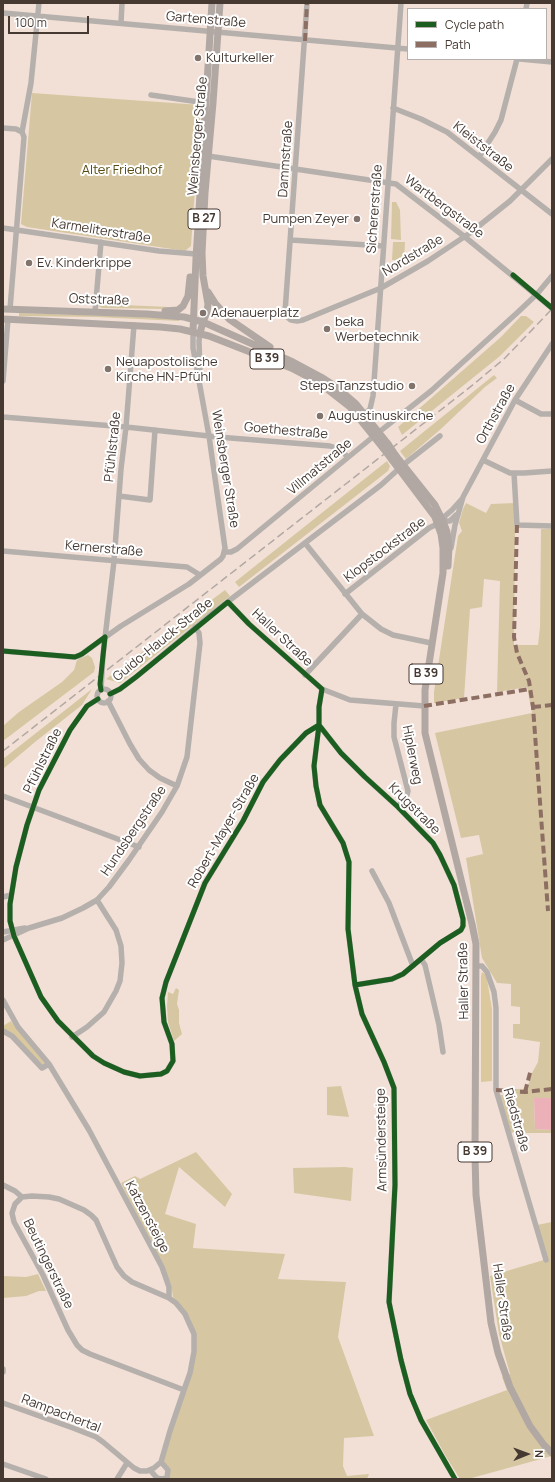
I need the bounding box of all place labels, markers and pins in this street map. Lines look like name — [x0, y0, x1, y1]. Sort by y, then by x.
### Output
place label: Kulturkeller — [206, 50, 274, 66]
marker: Kulturkeller — [193, 53, 203, 63]
place label: Pumpen Zeyer — [263, 211, 349, 227]
marker: Pumpen Zeyer — [352, 214, 362, 224]
place label: Ev. Kinderkrippe — [37, 255, 131, 271]
marker: Ev. Kinderkrippe — [24, 258, 34, 268]
place label: Adenauerplatz — [211, 305, 299, 321]
marker: Adenauerplatz — [198, 308, 208, 318]
place label: beka Werbetechnik — [335, 314, 419, 345]
marker: beka Werbetechnik — [322, 324, 332, 334]
place label: Neuapostolische Kirche HN-Pfühl — [116, 354, 218, 385]
marker: Neuapostolische Kirche HN-Pfühl — [103, 364, 113, 374]
place label: Steps Tanzstudio — [300, 378, 404, 394]
marker: Steps Tanzstudio — [407, 381, 417, 391]
place label: Augustinuskirche — [328, 408, 433, 424]
marker: Augustinuskirche — [315, 411, 325, 421]

